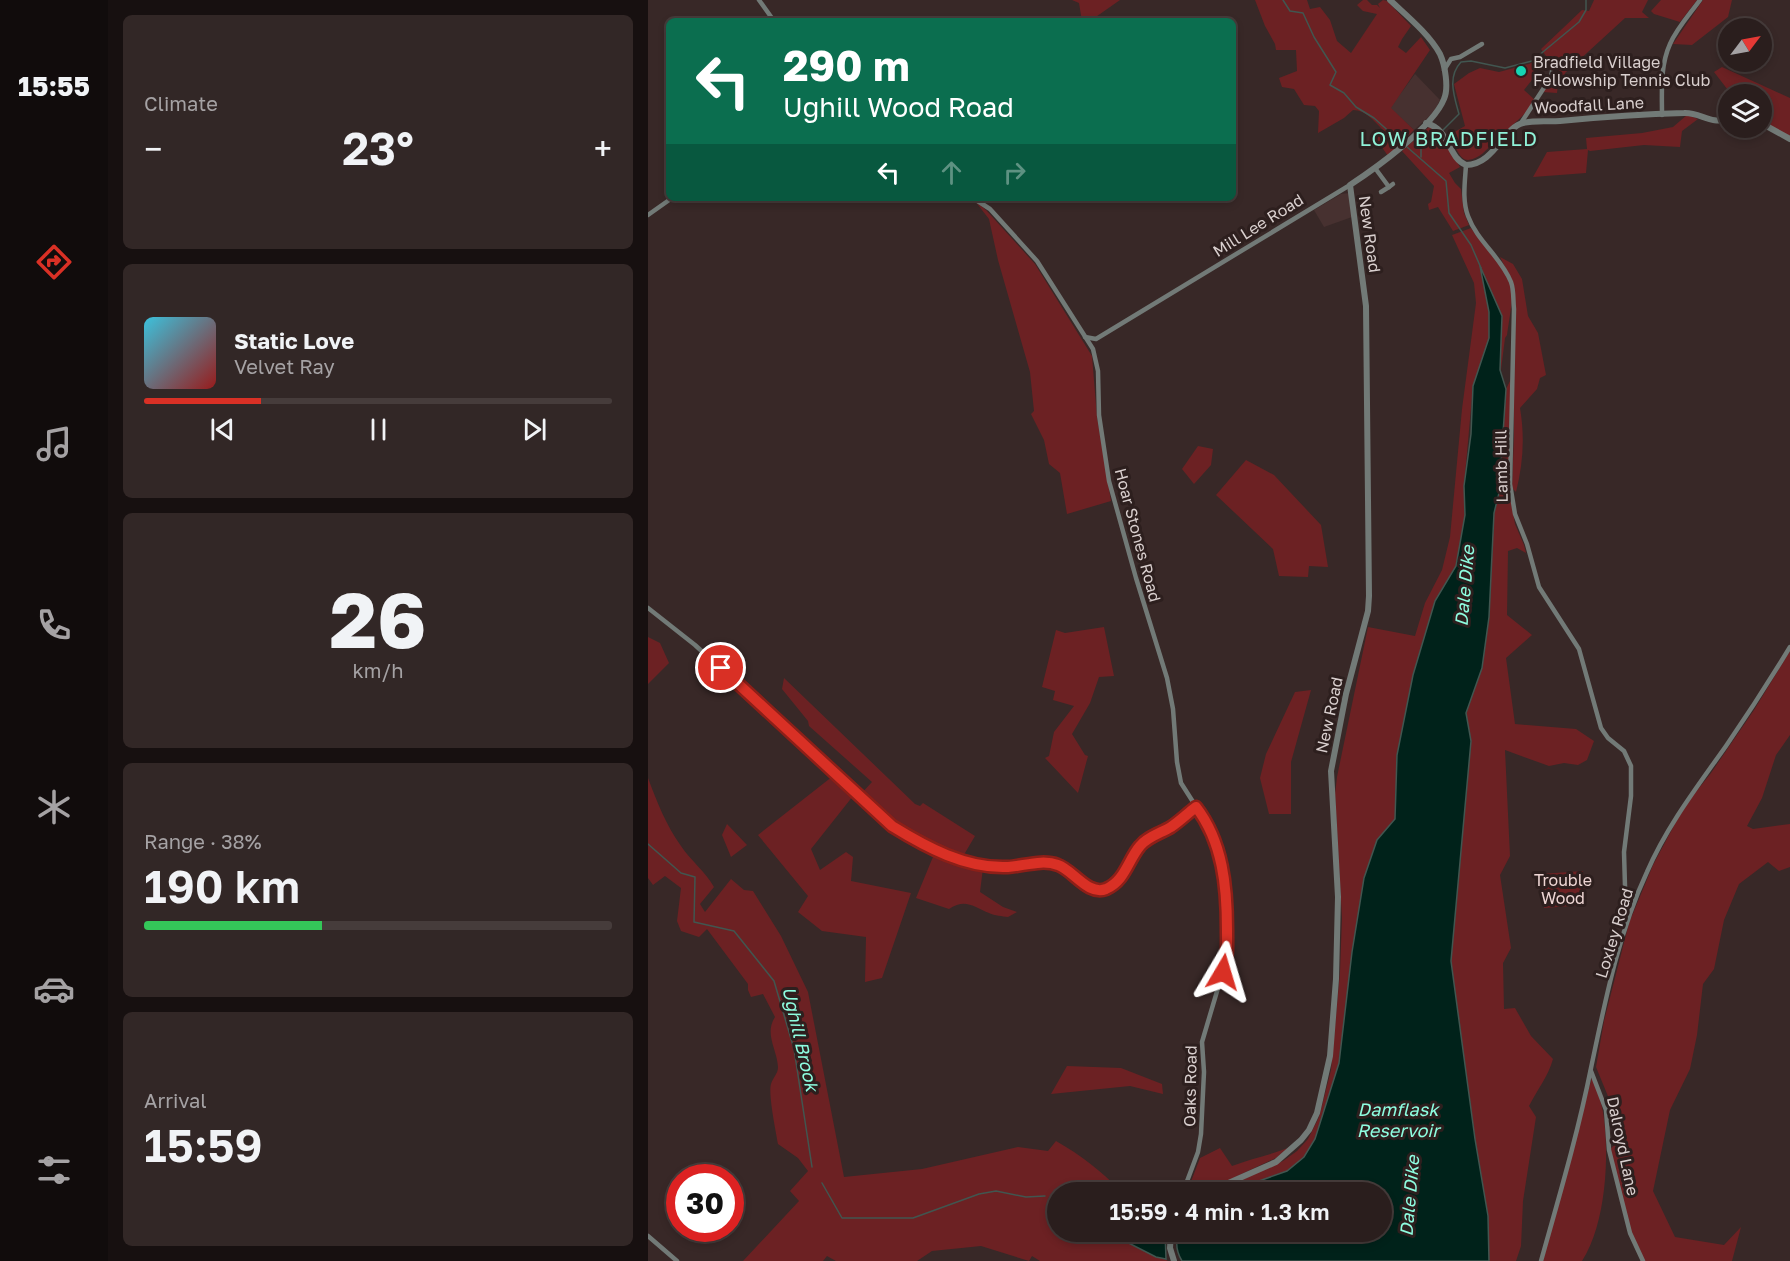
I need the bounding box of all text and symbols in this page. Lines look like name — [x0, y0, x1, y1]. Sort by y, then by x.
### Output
north arrow — [1718, 18, 1772, 72]
map controls — [1718, 18, 1772, 138]
text: 290 m — [783, 40, 910, 90]
icon: left — [684, 42, 762, 120]
place label: Bradfield Village Fellowship Tennis Club — [1533, 52, 1710, 90]
marker: Bradfield Village Fellowship Tennis Club — [1514, 64, 1528, 78]
text: 15:55 — [18, 70, 90, 102]
button: layers — [1718, 84, 1772, 138]
text: Climate — [144, 91, 218, 115]
text: Ughill Wood Road — [783, 91, 1014, 123]
street label: Woodfall Lane — [1534, 92, 1644, 118]
text: 23° — [342, 121, 414, 175]
district label: LOW BRADFIELD — [1359, 126, 1539, 150]
text: − — [144, 129, 162, 168]
text: + — [594, 129, 612, 168]
icon: left — [872, 156, 905, 189]
icon: ahead — [935, 156, 968, 189]
icon: right — [998, 156, 1031, 189]
street label: Mill Lee Road — [1209, 189, 1307, 261]
street label: New Road — [1355, 194, 1385, 274]
icon: directions — [33, 241, 75, 283]
text: Static Love — [234, 327, 354, 354]
text: Velvet Ray — [234, 354, 335, 378]
icon: previous — [206, 413, 239, 446]
icon: pause — [362, 413, 395, 446]
icon: next — [518, 413, 551, 446]
icon: music — [33, 423, 75, 465]
street label: Lamb Hill — [1490, 429, 1512, 503]
street label: Hoar Stones Road — [1111, 466, 1165, 604]
water label: Dale Dike — [1450, 543, 1479, 627]
text: 26 — [329, 572, 427, 665]
icon: phone — [33, 604, 75, 646]
pin — [695, 642, 746, 693]
icon: arrive — [704, 651, 737, 684]
text: km/h — [353, 658, 403, 682]
street label: New Road — [1311, 675, 1347, 755]
icon: climate — [33, 786, 75, 828]
text: Range · 38% — [144, 829, 262, 853]
text: 190 km — [144, 859, 300, 913]
park label: Trouble Wood — [1534, 870, 1592, 908]
street label: Loxley Road — [1591, 886, 1637, 980]
position arrow — [1191, 940, 1255, 1004]
icon: car — [33, 968, 75, 1010]
water label: Ughill Brook — [778, 984, 824, 1095]
street label: Oaks Road — [1179, 1045, 1201, 1127]
text: Arrival — [144, 1088, 207, 1112]
street label: Dalroyd Lane — [1603, 1095, 1643, 1197]
water label: Damflask Reservoir — [1357, 1098, 1442, 1141]
text: 15:59 — [144, 1118, 263, 1172]
icon: filters — [33, 1149, 75, 1191]
water label: Dale Dike — [1395, 1153, 1424, 1237]
speed limit sign: 30 — [666, 1164, 744, 1242]
text: 15:59 · 4 min · 1.3 km — [1109, 1198, 1330, 1225]

